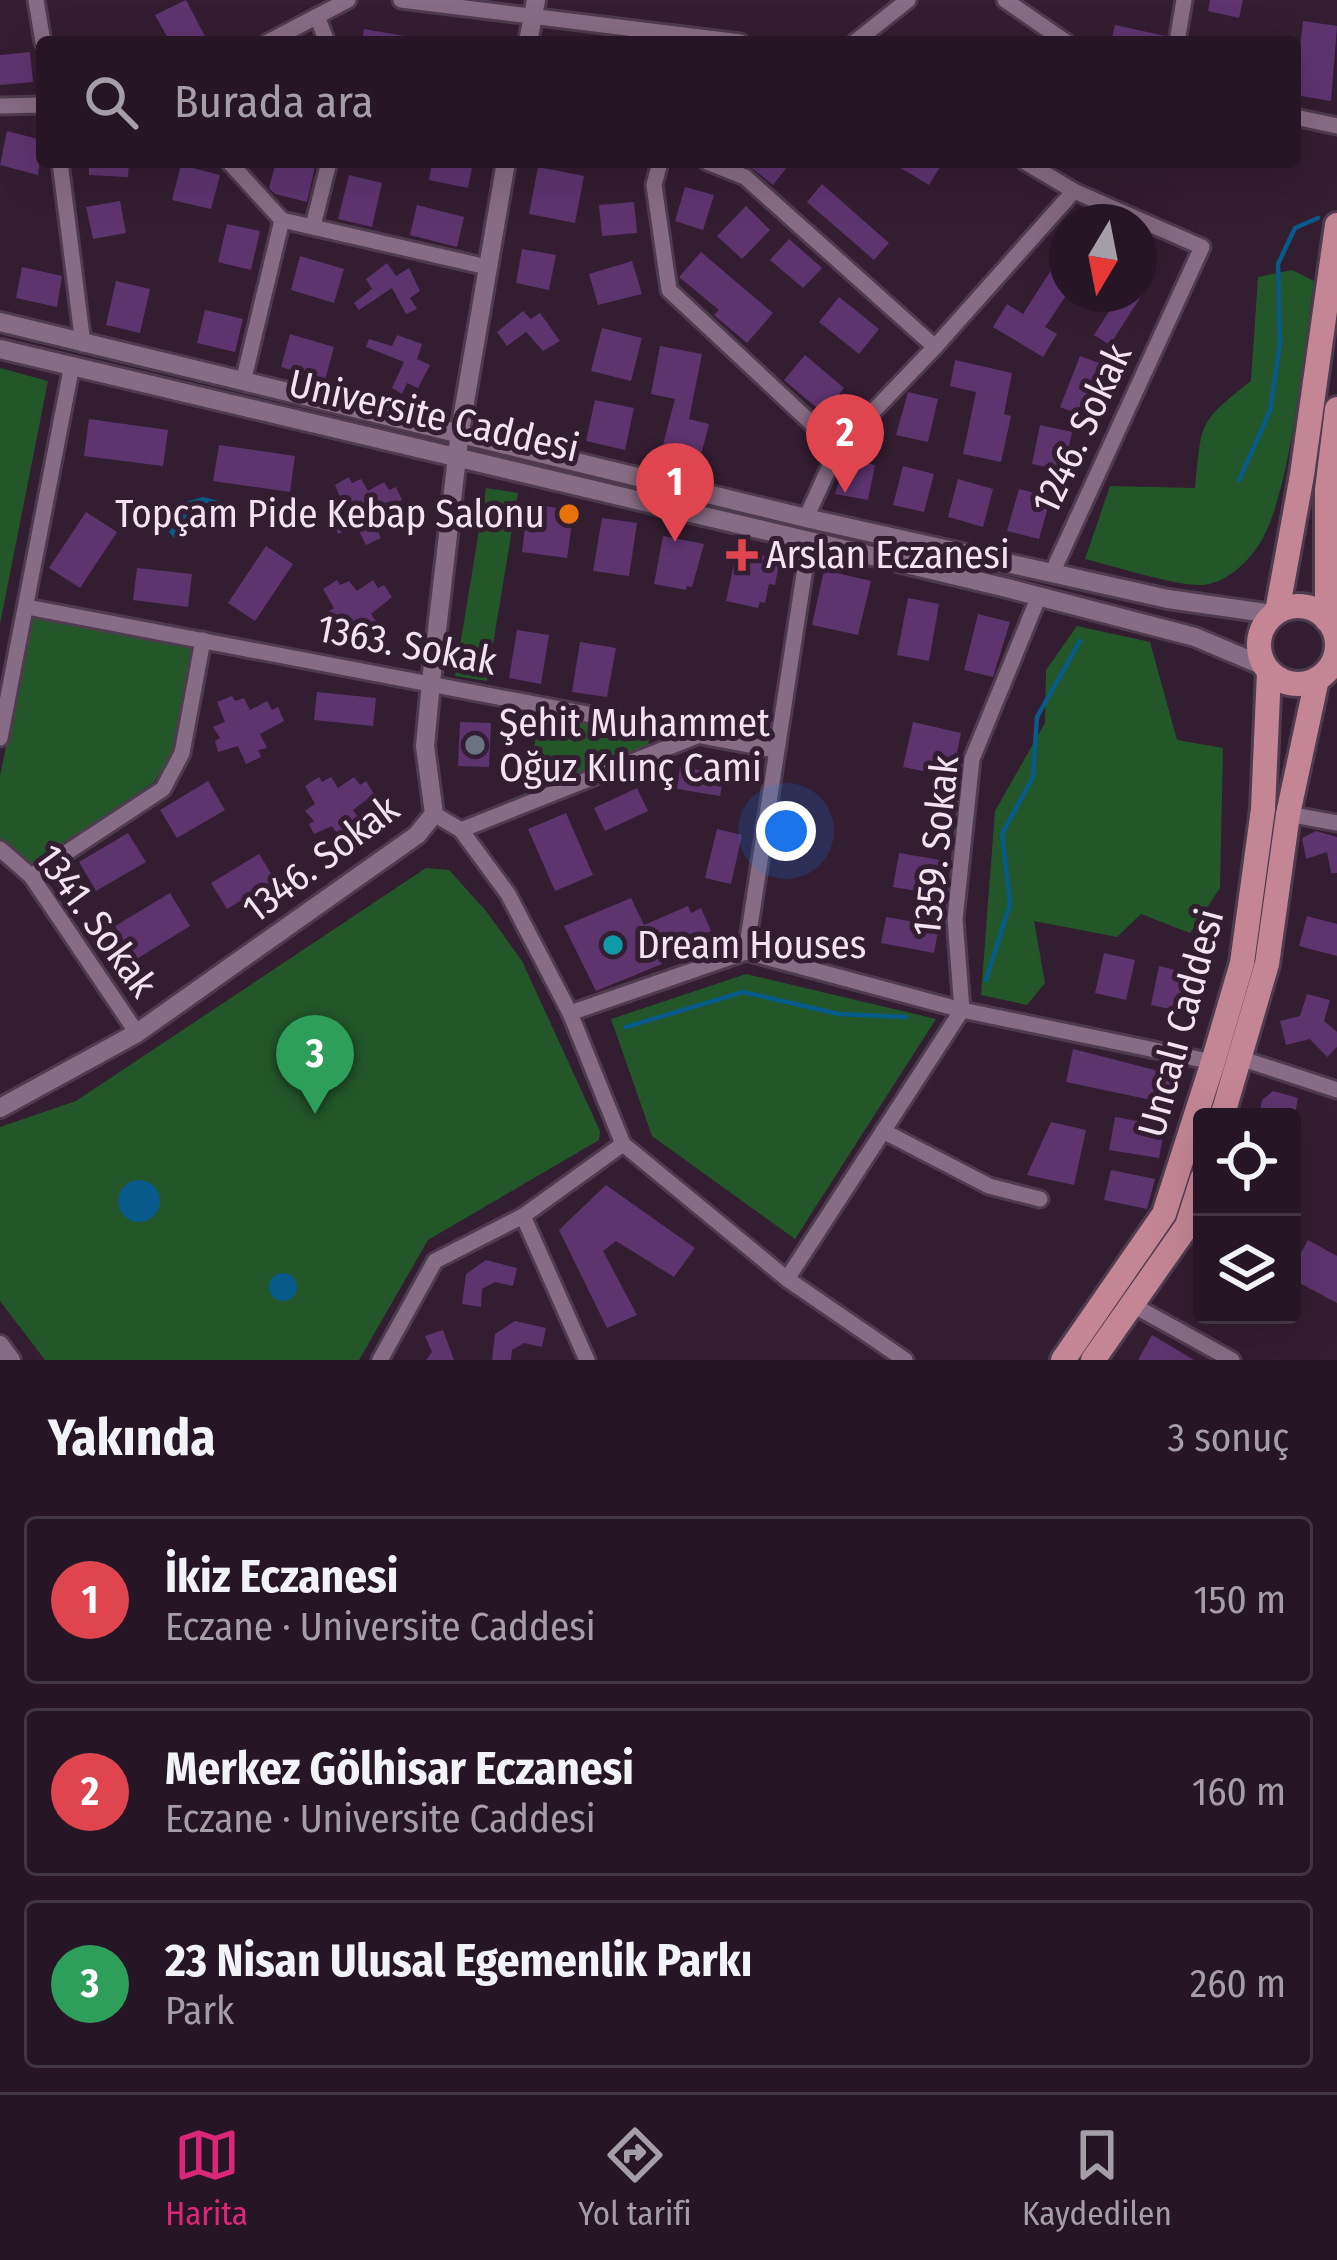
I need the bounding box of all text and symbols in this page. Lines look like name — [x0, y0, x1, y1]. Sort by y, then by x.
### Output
search box — [36, 36, 1301, 168]
icon: search — [78, 69, 144, 135]
text: Burada ara — [174, 75, 374, 129]
north arrow — [1049, 204, 1157, 312]
street label: 1246. Sokak — [1023, 336, 1142, 521]
street label: Universite Caddesi — [285, 360, 583, 472]
pin: 2 — [806, 394, 884, 493]
pin: 1 — [636, 443, 714, 542]
place label: Topçam Pide Kebap Salonu — [115, 491, 545, 537]
marker: Topçam Pide Kebap Salonu — [556, 501, 582, 527]
place label: Arslan Eczanesi — [766, 532, 1010, 578]
marker: Arslan Eczanesi — [729, 542, 755, 568]
street label: 1363. Sokak — [313, 605, 501, 685]
place label: Şehit Muhammet Oğuz Kılınç Cami — [499, 700, 770, 791]
marker: Şehit Muhammet Oğuz Kılınç Cami — [462, 732, 488, 758]
street label: 1359. Sokak — [904, 753, 968, 939]
street label: 1346. Sokak — [234, 785, 409, 932]
your location — [756, 801, 816, 861]
street label: 1341. Sokak — [25, 836, 167, 1007]
street label: Uncalı Caddesi — [1129, 904, 1233, 1142]
place label: Dream Houses — [637, 922, 866, 968]
marker: Dream Houses — [600, 932, 626, 958]
pin: 3 — [276, 1015, 354, 1114]
map controls — [1193, 1108, 1301, 1324]
button: locate — [1193, 1108, 1301, 1216]
button: layers — [1193, 1216, 1301, 1324]
text: Yakında — [48, 1407, 216, 1469]
text: 3 sonuç — [1167, 1415, 1289, 1461]
text: İkiz Eczanesi — [165, 1550, 398, 1604]
text: 1 — [82, 1577, 98, 1623]
text: 150 m — [1193, 1577, 1286, 1623]
text: Eczane · Universite Caddesi — [165, 1604, 596, 1650]
text: Merkez Gölhisar Eczanesi — [165, 1742, 634, 1796]
text: 2 — [81, 1769, 99, 1815]
text: 160 m — [1192, 1769, 1286, 1815]
text: Eczane · Universite Caddesi — [165, 1796, 596, 1842]
text: 23 Nisan Ulusal Egemenlik Parkı — [165, 1934, 752, 1988]
text: 3 — [81, 1961, 99, 2007]
text: 260 m — [1190, 1961, 1286, 2007]
text: Park — [165, 1988, 234, 2034]
tab: Harita — [165, 2122, 248, 2234]
tab: Yol tarifi — [578, 2122, 692, 2234]
tab: Kaydedilen — [1022, 2122, 1172, 2234]

